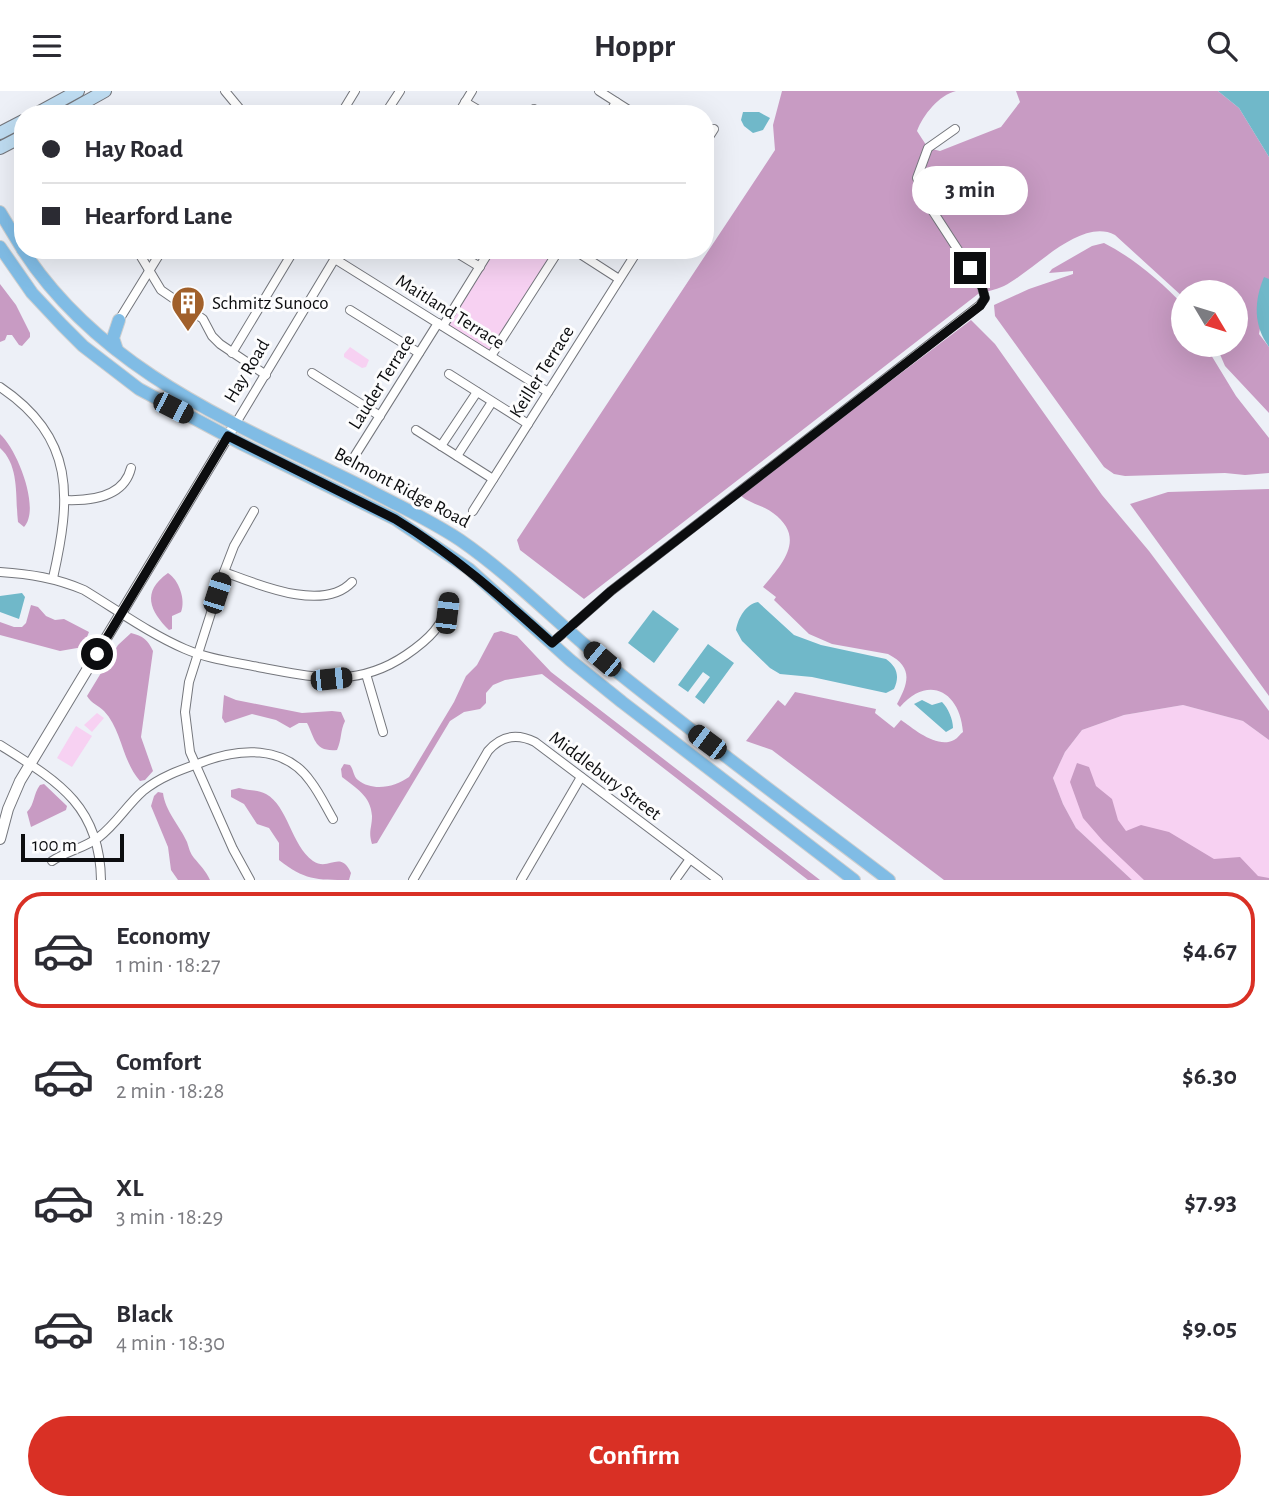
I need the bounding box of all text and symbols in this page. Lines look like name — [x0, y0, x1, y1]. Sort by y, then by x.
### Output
icon: menu — [28, 27, 66, 65]
icon: search — [1203, 27, 1241, 65]
text: Hoppr — [594, 30, 675, 62]
text: Hay Road — [84, 136, 183, 162]
callout: 3 min — [912, 167, 1028, 215]
text: 3 min — [945, 179, 995, 202]
text: Hearford Lane — [84, 203, 233, 229]
route end — [954, 252, 986, 284]
street label: Maitland Terrace — [392, 271, 508, 353]
north arrow — [1171, 280, 1248, 357]
map controls — [1171, 280, 1248, 357]
building icon: Schmitz Sunoco — [169, 284, 207, 333]
place label: Schmitz Sunoco — [212, 294, 329, 313]
street label: Keiller Terrace — [506, 323, 578, 421]
street label: Lauder Terrace — [345, 331, 419, 433]
street label: Hay Road — [221, 336, 273, 406]
car — [150, 389, 197, 427]
street label: Belmont Ridge Road — [331, 444, 473, 532]
car — [201, 570, 234, 616]
car — [435, 591, 460, 635]
car — [580, 637, 625, 681]
route start — [81, 638, 113, 670]
car — [310, 666, 353, 692]
car — [684, 721, 731, 763]
street label: Middlebury Street — [546, 728, 664, 824]
scale bar — [21, 831, 124, 863]
text: 100 m — [32, 836, 77, 855]
icon: car — [32, 919, 95, 982]
text: Economy — [116, 923, 210, 949]
text: $4.67 — [1182, 937, 1237, 963]
text: 1 min · 18:27 — [116, 954, 221, 977]
icon: car — [32, 1045, 95, 1108]
text: Comfort — [116, 1049, 201, 1075]
text: $6.30 — [1182, 1063, 1237, 1089]
text: 2 min · 18:28 — [116, 1080, 224, 1103]
icon: car — [32, 1171, 95, 1234]
text: XL — [116, 1175, 143, 1201]
text: $7.93 — [1184, 1189, 1237, 1215]
text: 3 min · 18:29 — [116, 1206, 223, 1229]
icon: car — [32, 1297, 95, 1360]
text: Black — [116, 1301, 173, 1327]
text: $9.05 — [1182, 1315, 1237, 1341]
text: 4 min · 18:30 — [116, 1332, 225, 1355]
button: Confirm — [28, 1416, 1241, 1496]

